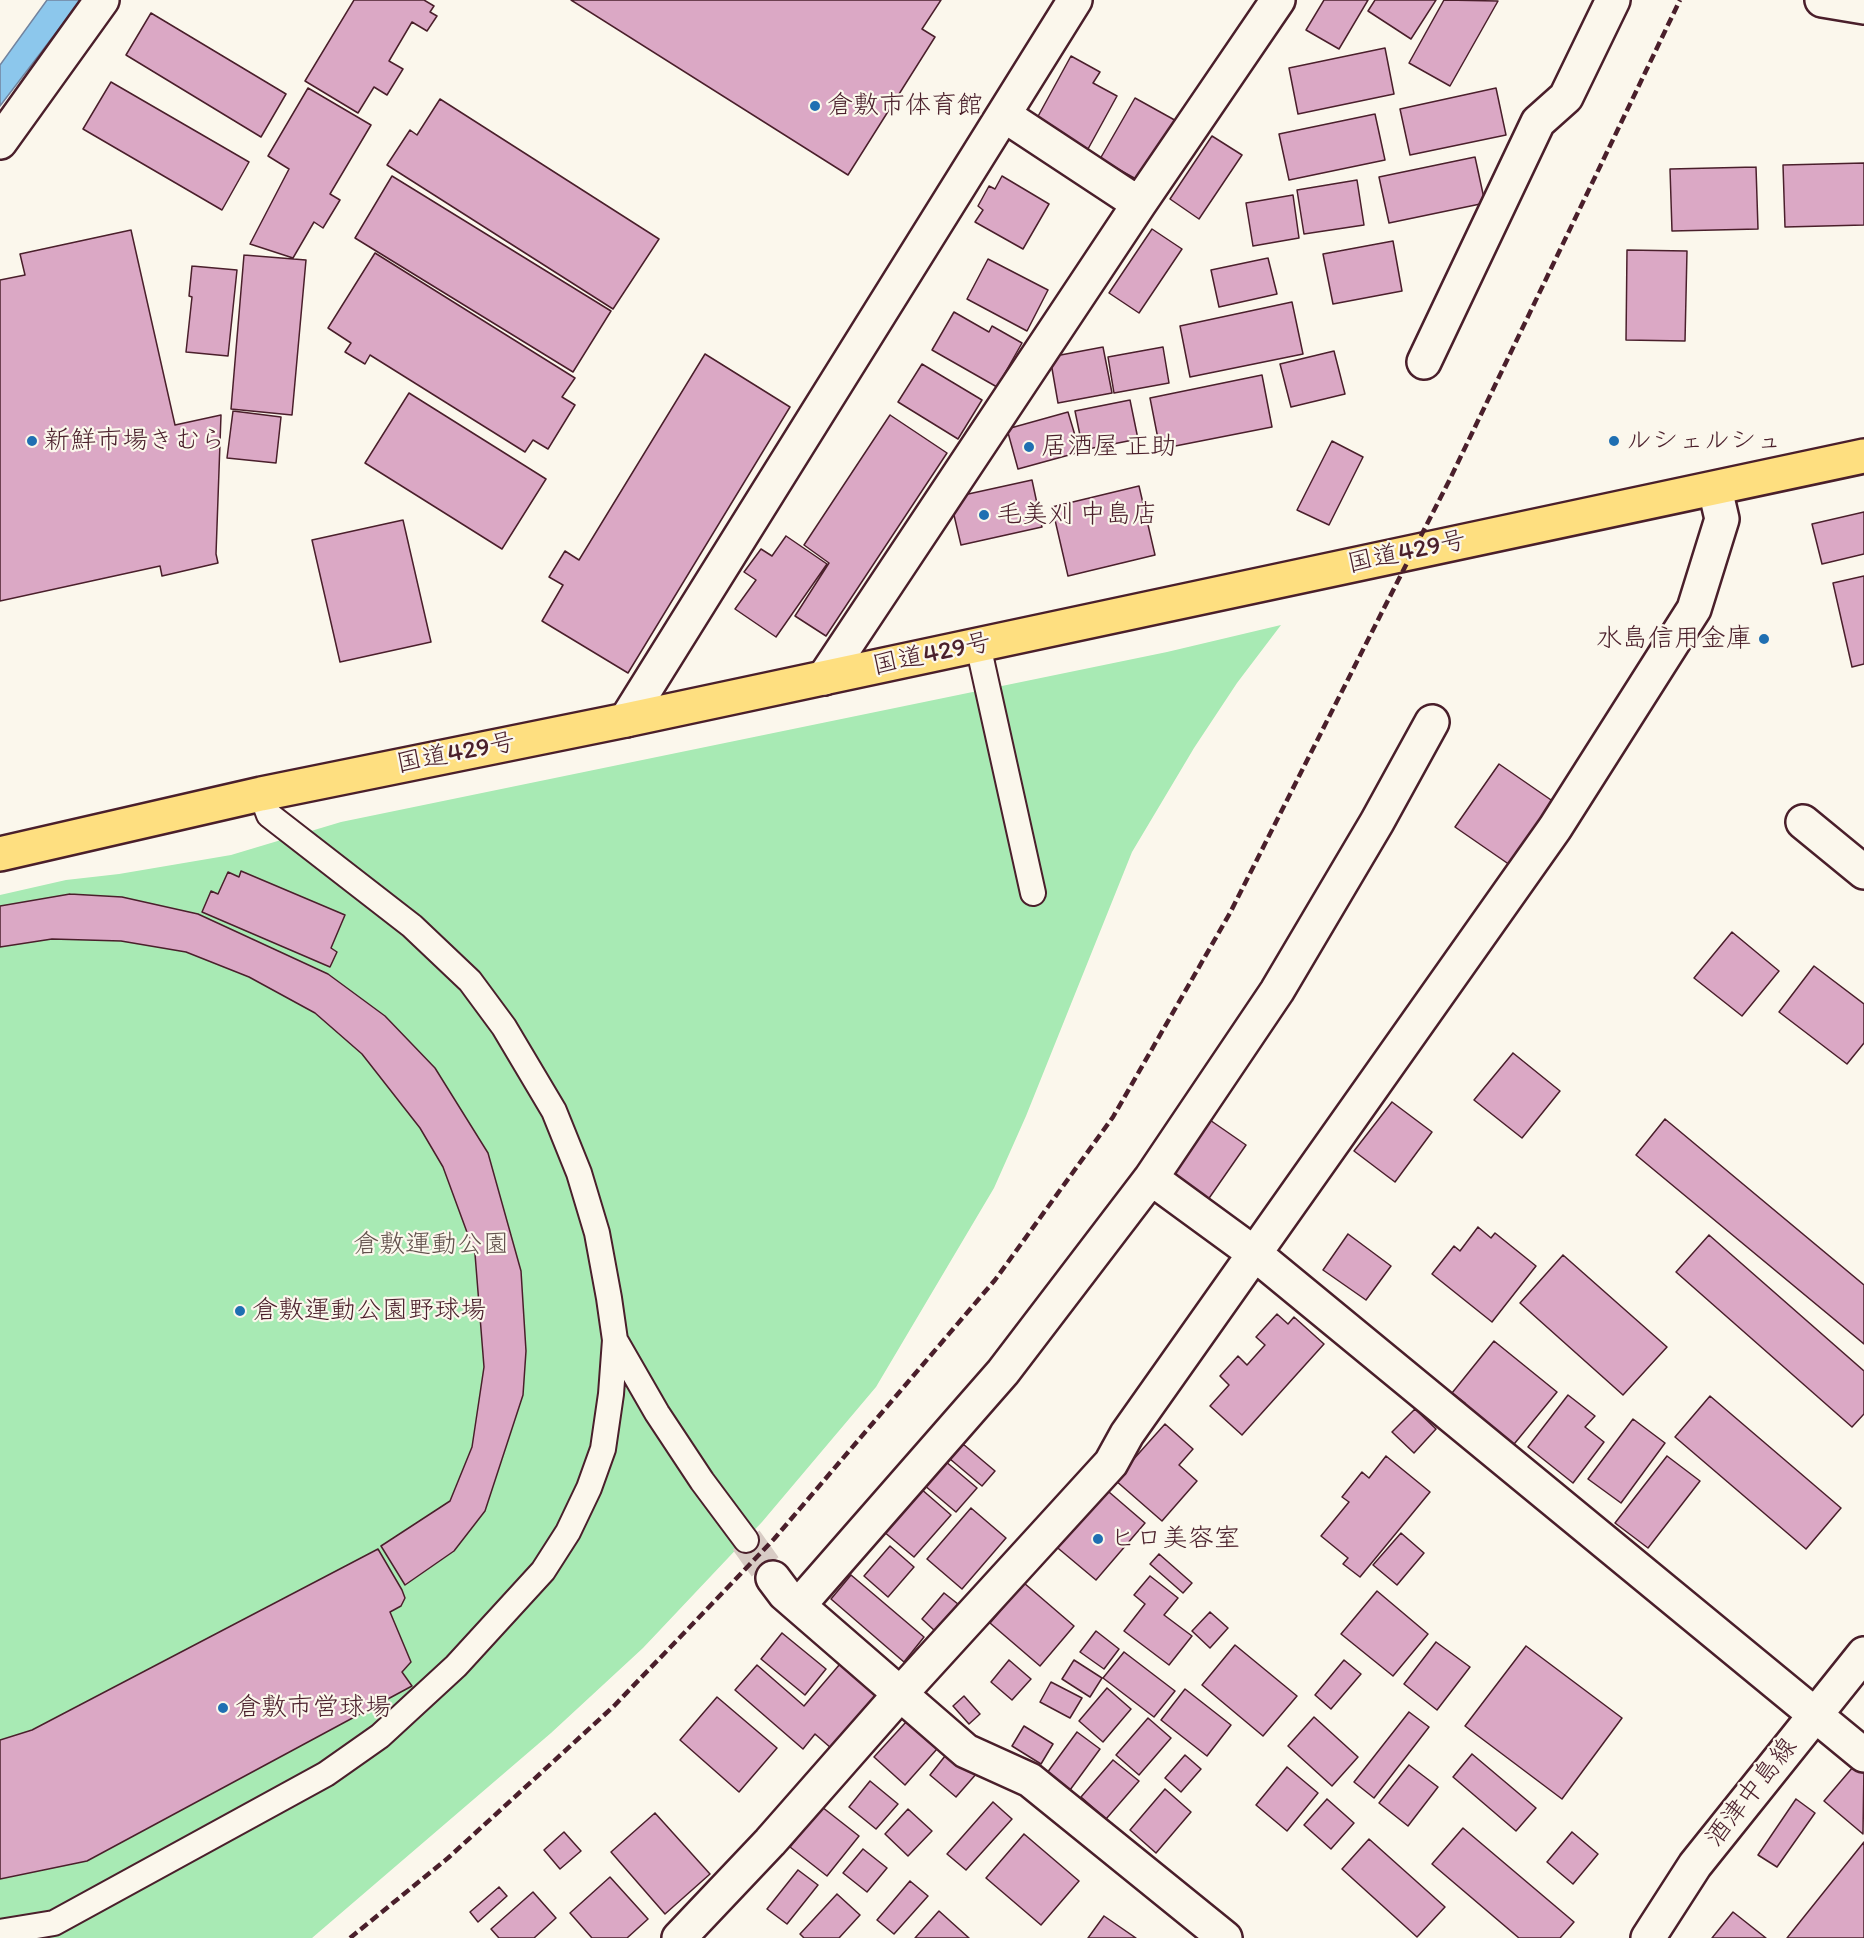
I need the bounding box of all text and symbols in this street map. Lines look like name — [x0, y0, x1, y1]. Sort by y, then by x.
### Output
place label: 倉敷市体育館 — [827, 90, 983, 122]
marker: 倉敷市体育館 — [808, 99, 822, 113]
place label: 新鮮市場きむら — [44, 425, 226, 457]
place label: ルシェルシュ — [1626, 425, 1782, 457]
place label: 居酒屋 正助 — [1041, 431, 1177, 463]
marker: 新鮮市場きむら — [25, 434, 39, 448]
marker: ルシェルシュ — [1607, 434, 1621, 448]
marker: 居酒屋 正助 — [1022, 440, 1036, 454]
place label: 毛美刈 中島店 — [996, 499, 1158, 531]
marker: 毛美刈 中島店 — [977, 508, 991, 522]
street label: 国道429号 — [1345, 525, 1469, 581]
place label: 水島信用金庫 — [1596, 623, 1752, 655]
street label: 国道429号 — [870, 627, 994, 683]
marker: 水島信用金庫 — [1757, 632, 1771, 646]
street label: 国道429号 — [394, 727, 518, 781]
park label: 倉敷運動公園 — [353, 1229, 509, 1261]
place label: 倉敷運動公園野球場 — [252, 1295, 486, 1327]
marker: 倉敷運動公園野球場 — [233, 1304, 247, 1318]
place label: ヒロ美容室 — [1110, 1523, 1240, 1555]
marker: ヒロ美容室 — [1091, 1532, 1105, 1546]
place label: 倉敷市営球場 — [235, 1692, 391, 1724]
marker: 倉敷市営球場 — [216, 1701, 230, 1715]
street label: 酒津中島線 — [1700, 1732, 1804, 1854]

